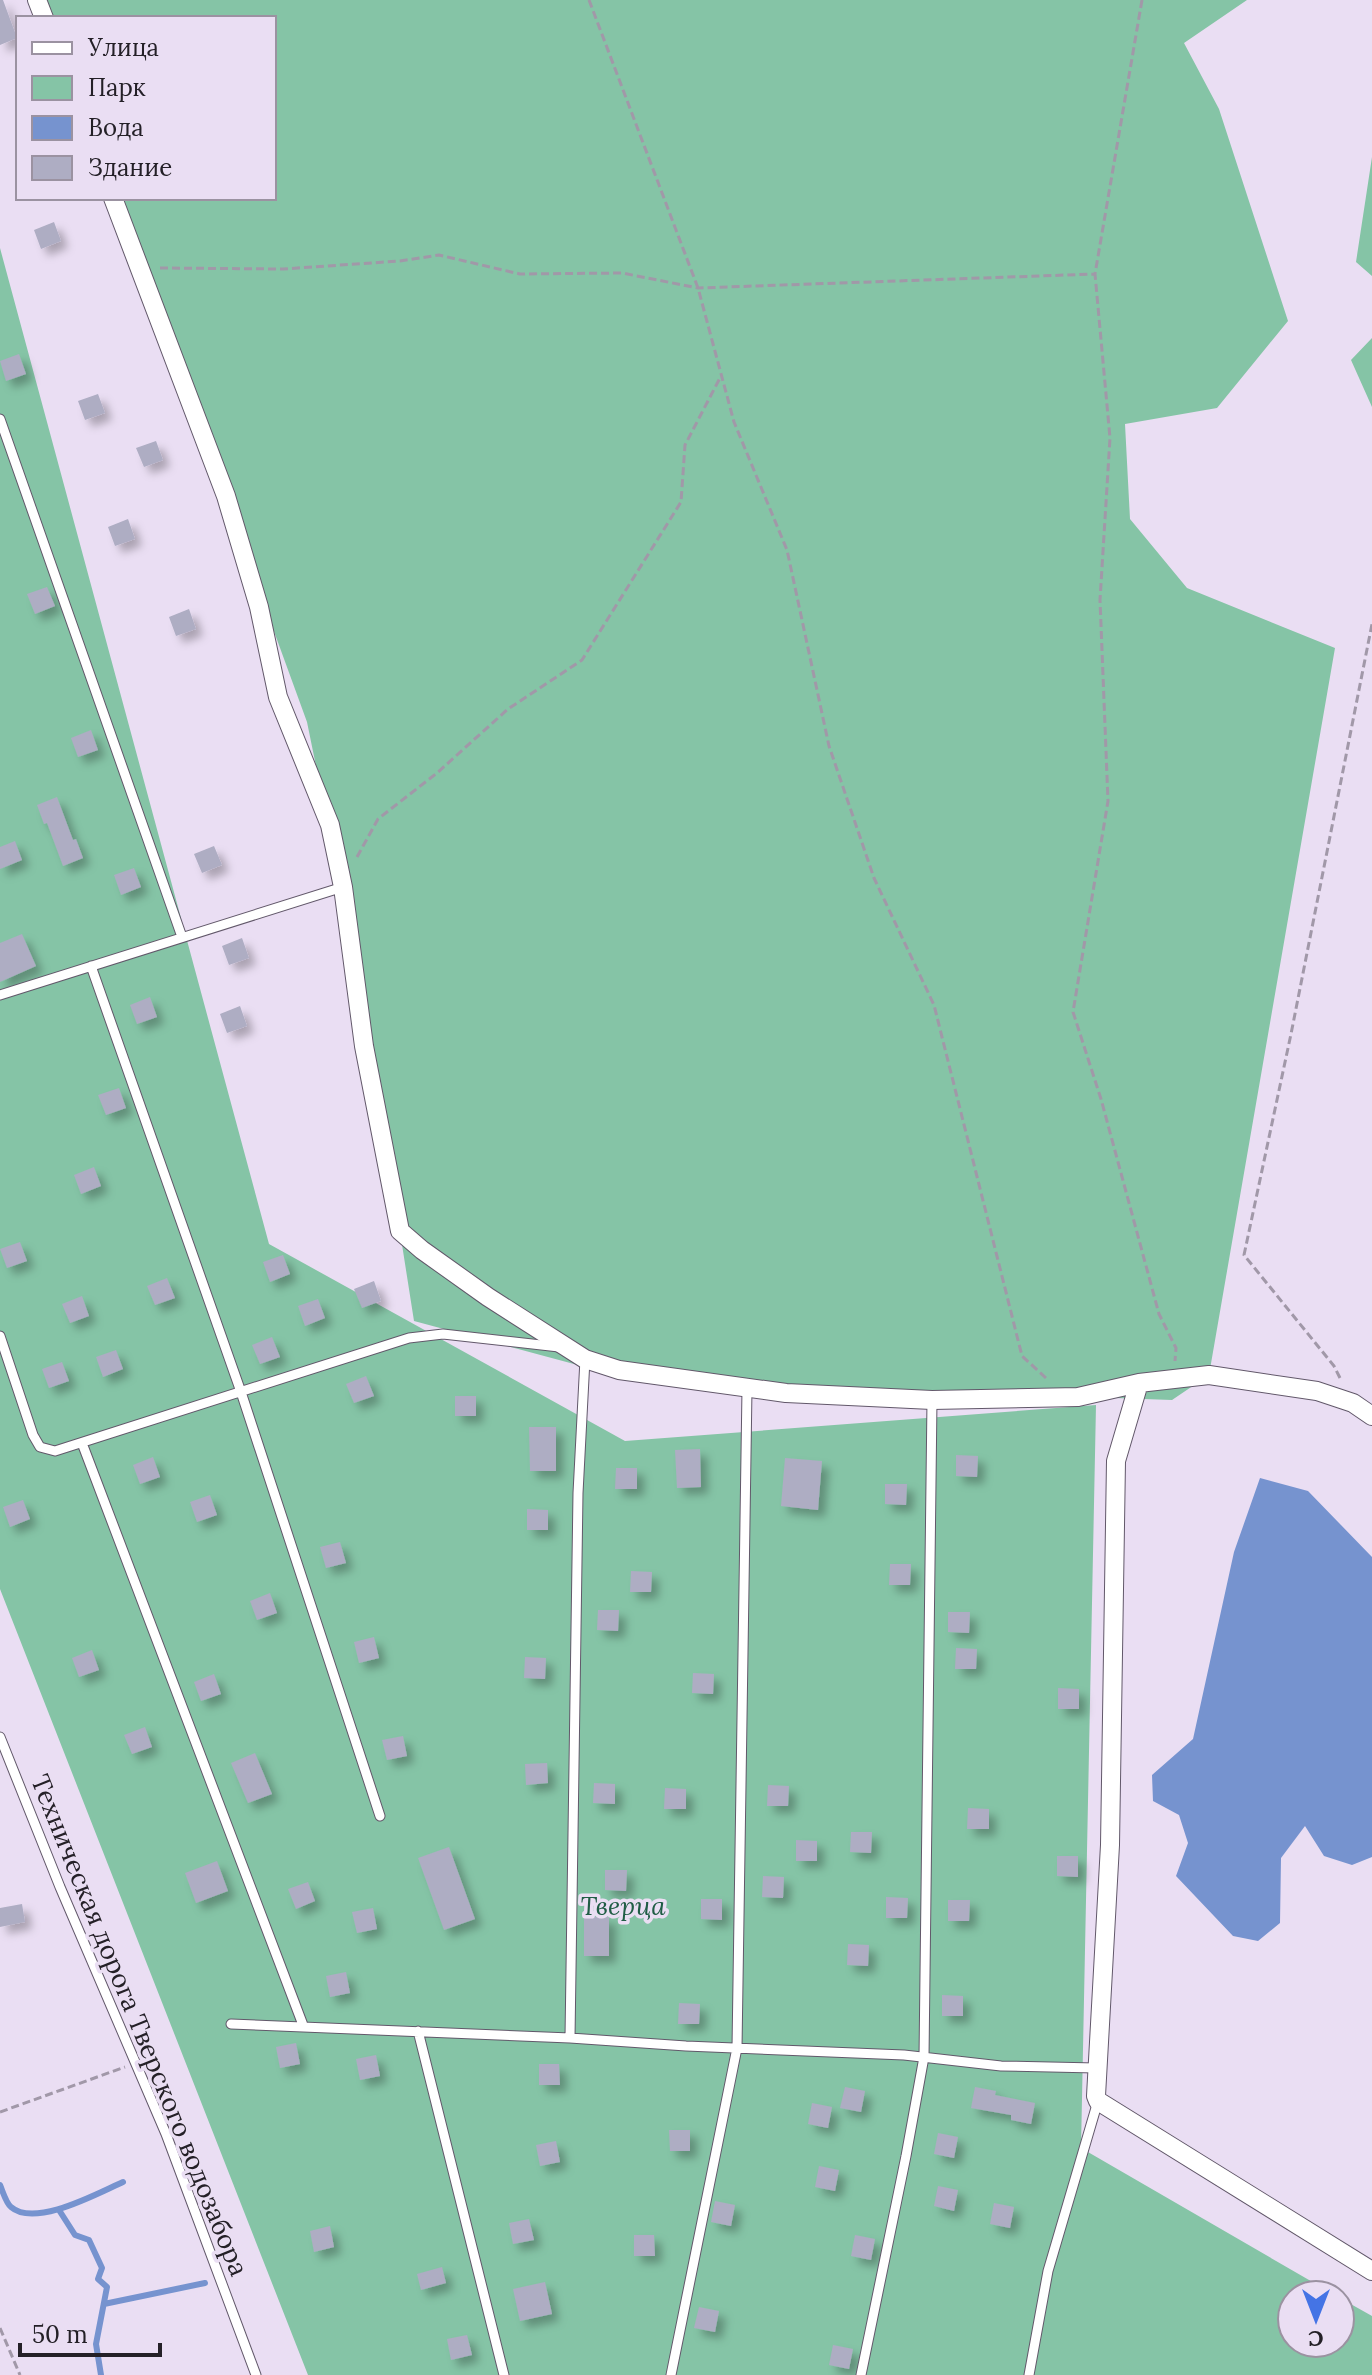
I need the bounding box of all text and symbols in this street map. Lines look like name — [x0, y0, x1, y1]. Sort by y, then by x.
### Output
legend — [16, 16, 276, 200]
text: Улица — [87, 32, 159, 63]
text: Парк — [88, 72, 146, 103]
text: Вода — [88, 112, 144, 143]
text: Здание — [88, 152, 172, 183]
street label: Техническая дорога Тверского водозабора — [24, 1769, 256, 2281]
park label: Тверца — [581, 1889, 666, 1922]
north arrow — [1276, 2279, 1356, 2359]
scale bar — [20, 2307, 160, 2357]
text: 50 m — [32, 2319, 88, 2350]
text: С — [1308, 2325, 1324, 2353]

